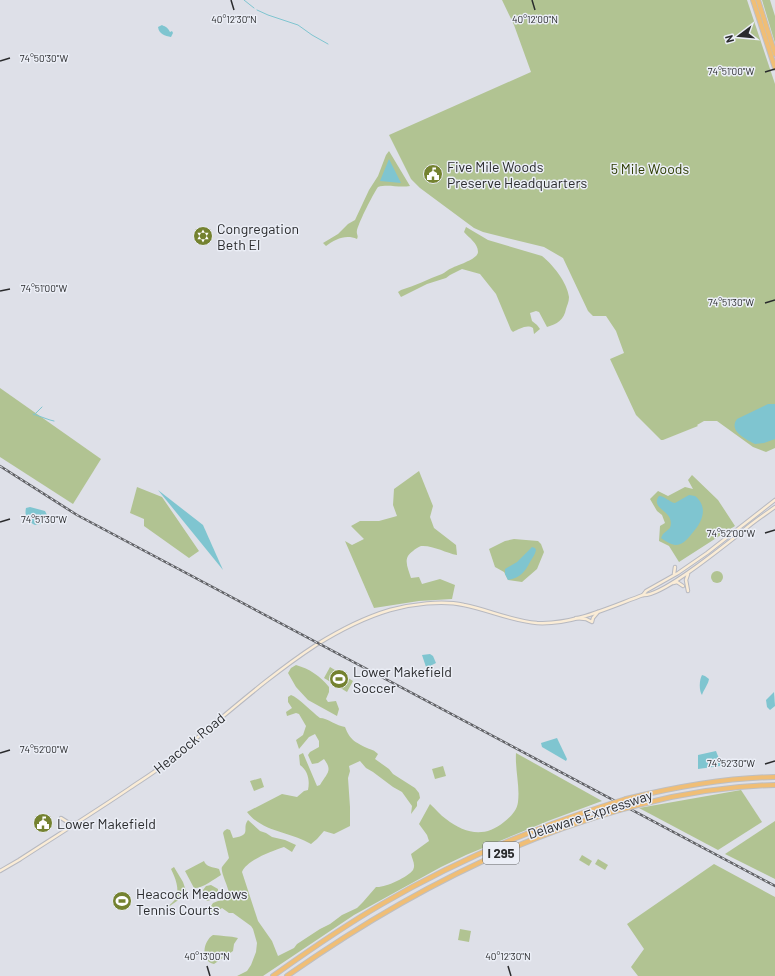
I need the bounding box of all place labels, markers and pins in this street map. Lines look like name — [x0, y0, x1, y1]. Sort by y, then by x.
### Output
place label: Five Mile Woods Preserve Headquarters — [447, 158, 587, 191]
public building icon: Five Mile Woods Preserve Headquarters — [422, 163, 444, 185]
place label: Congregation Beth El — [217, 220, 299, 253]
synagogue icon: Congregation Beth El — [192, 225, 214, 247]
place label: Lower Makefield Soccer — [353, 663, 452, 696]
sports icon: Lower Makefield Soccer — [328, 668, 350, 690]
public building icon: Lower Makefield — [32, 812, 54, 834]
place label: Lower Makefield — [57, 815, 156, 832]
place label: Heacock Meadows Tennis Courts — [136, 885, 248, 918]
sports icon: Heacock Meadows Tennis Courts — [111, 890, 133, 912]

